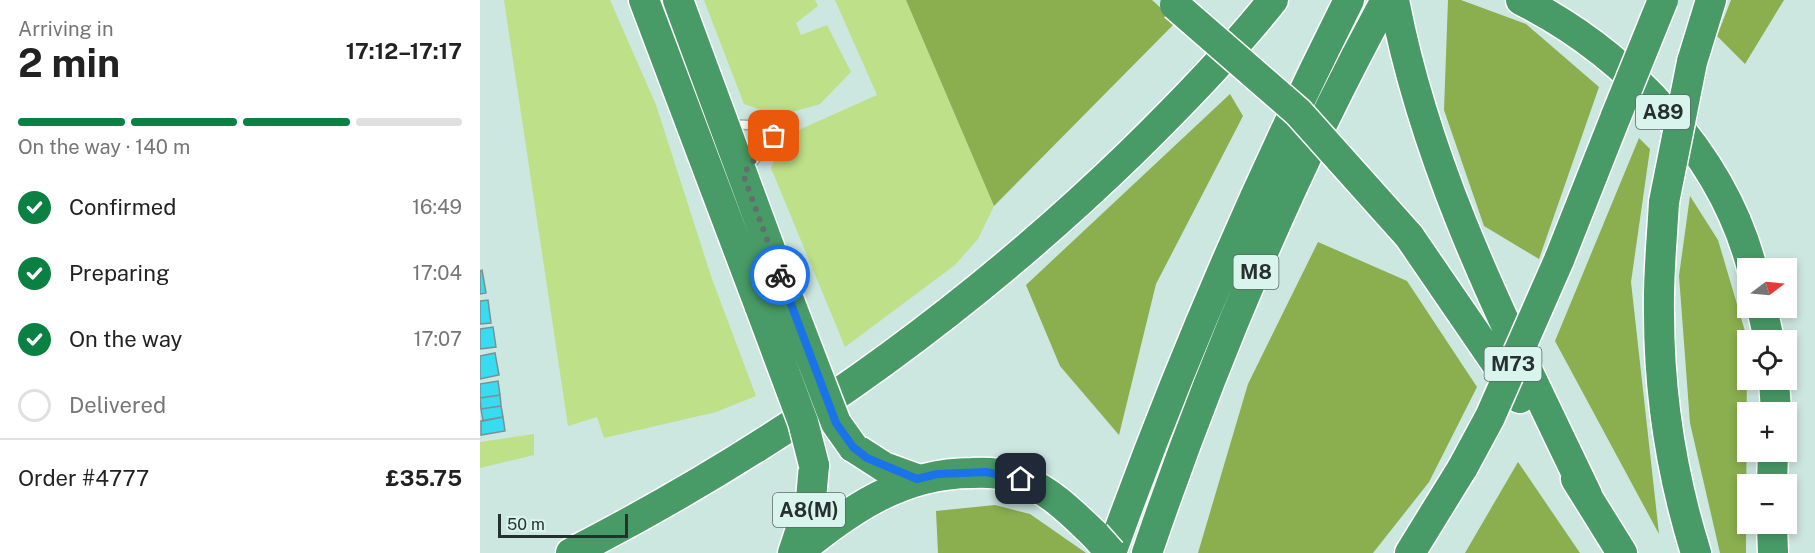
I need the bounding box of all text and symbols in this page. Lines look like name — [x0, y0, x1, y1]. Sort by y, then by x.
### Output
text: Arriving in — [18, 17, 113, 41]
text: 17:12–17:17 — [346, 38, 462, 64]
text: 2 min — [18, 40, 120, 86]
road number: A89 — [1636, 95, 1690, 129]
pin — [748, 110, 799, 161]
icon: bag — [757, 119, 790, 152]
text: On the way · 140 m — [18, 135, 190, 159]
icon: check — [18, 191, 51, 224]
text: Confirmed — [69, 194, 176, 220]
text: 16:49 — [412, 195, 462, 219]
courier — [750, 245, 810, 305]
road number: M8 — [1234, 255, 1278, 289]
icon: check — [18, 257, 51, 290]
north arrow — [1737, 258, 1797, 318]
map controls — [1737, 258, 1797, 534]
icon: bike — [764, 259, 797, 292]
text: Preparing — [69, 260, 170, 286]
text: 17:04 — [413, 261, 462, 285]
icon: check — [18, 323, 51, 356]
text: On the way — [69, 326, 182, 352]
text: 17:07 — [413, 327, 462, 351]
button: locate — [1737, 330, 1797, 390]
road number: M73 — [1484, 347, 1542, 381]
text: Delivered — [69, 392, 166, 418]
button: + — [1737, 402, 1797, 462]
pin — [995, 453, 1046, 504]
icon: home — [1004, 462, 1037, 495]
text: Order #4777 — [18, 465, 149, 491]
text: £35.75 — [386, 465, 462, 491]
button: − — [1737, 474, 1797, 534]
road number: A8(M) — [773, 493, 845, 527]
scale bar — [498, 511, 628, 538]
text: 50 m — [507, 515, 545, 534]

